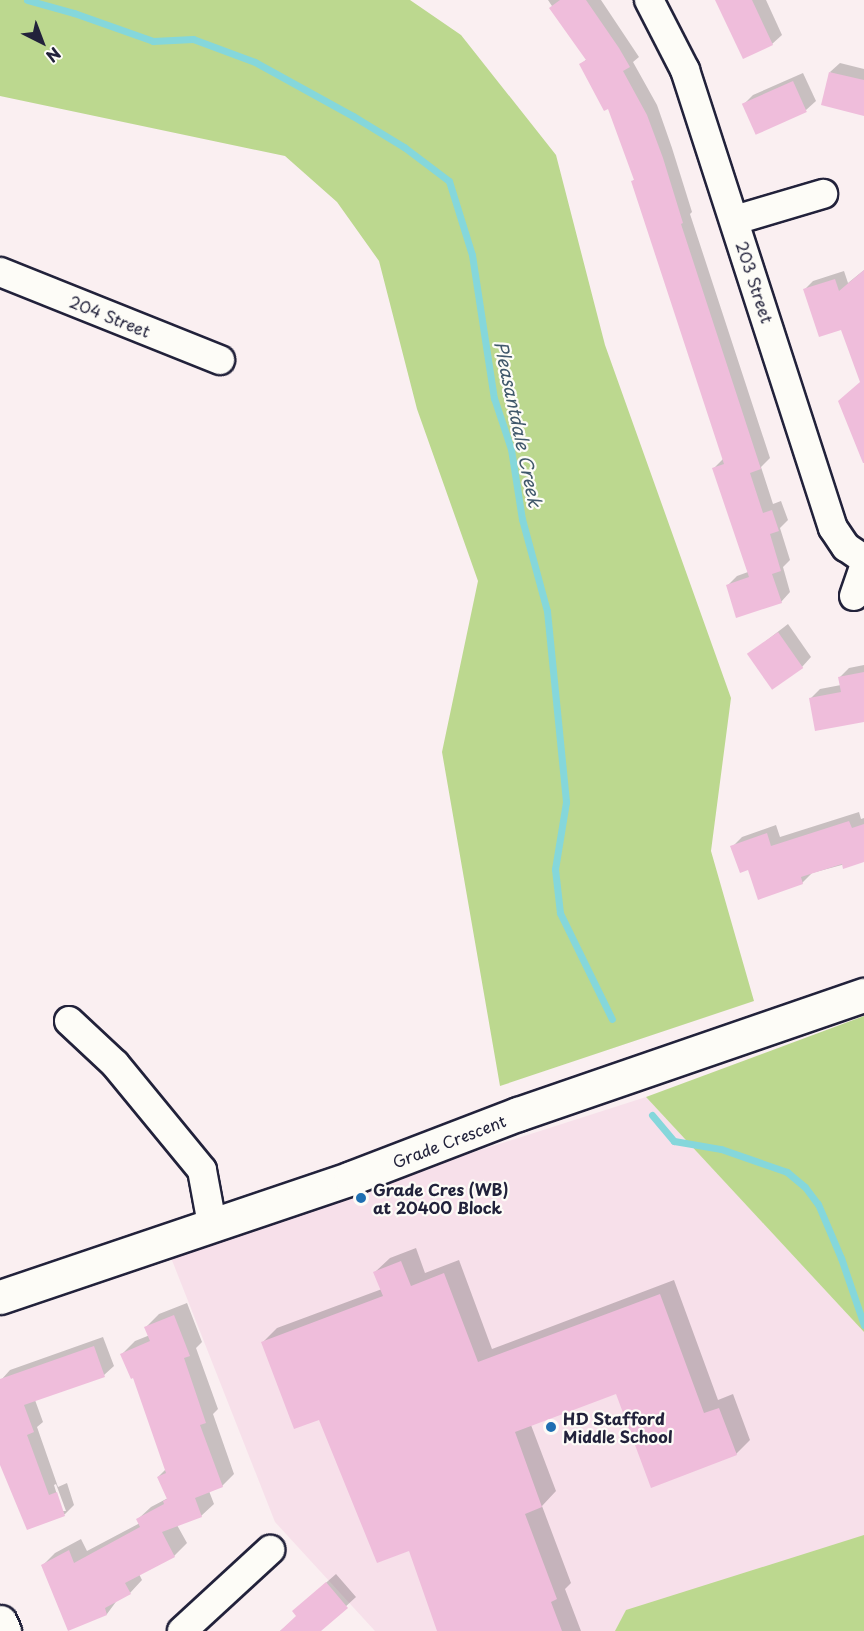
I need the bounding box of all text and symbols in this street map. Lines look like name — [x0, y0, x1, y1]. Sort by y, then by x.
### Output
north arrow — [12, 12, 72, 72]
text: N — [41, 42, 67, 69]
street label: 203 Street — [733, 238, 777, 326]
street label: 204 Street — [66, 291, 154, 341]
water label: Pleasantdale Creek — [490, 339, 546, 509]
street label: Grade Crescent — [389, 1110, 509, 1172]
place label: Grade Cres (WB) at 20400 Block — [373, 1179, 509, 1217]
marker: Grade Cres (WB) at 20400 Block — [354, 1191, 368, 1205]
place label: HD Stafford Middle School — [563, 1408, 674, 1446]
marker: HD Stafford Middle School — [544, 1420, 558, 1434]

